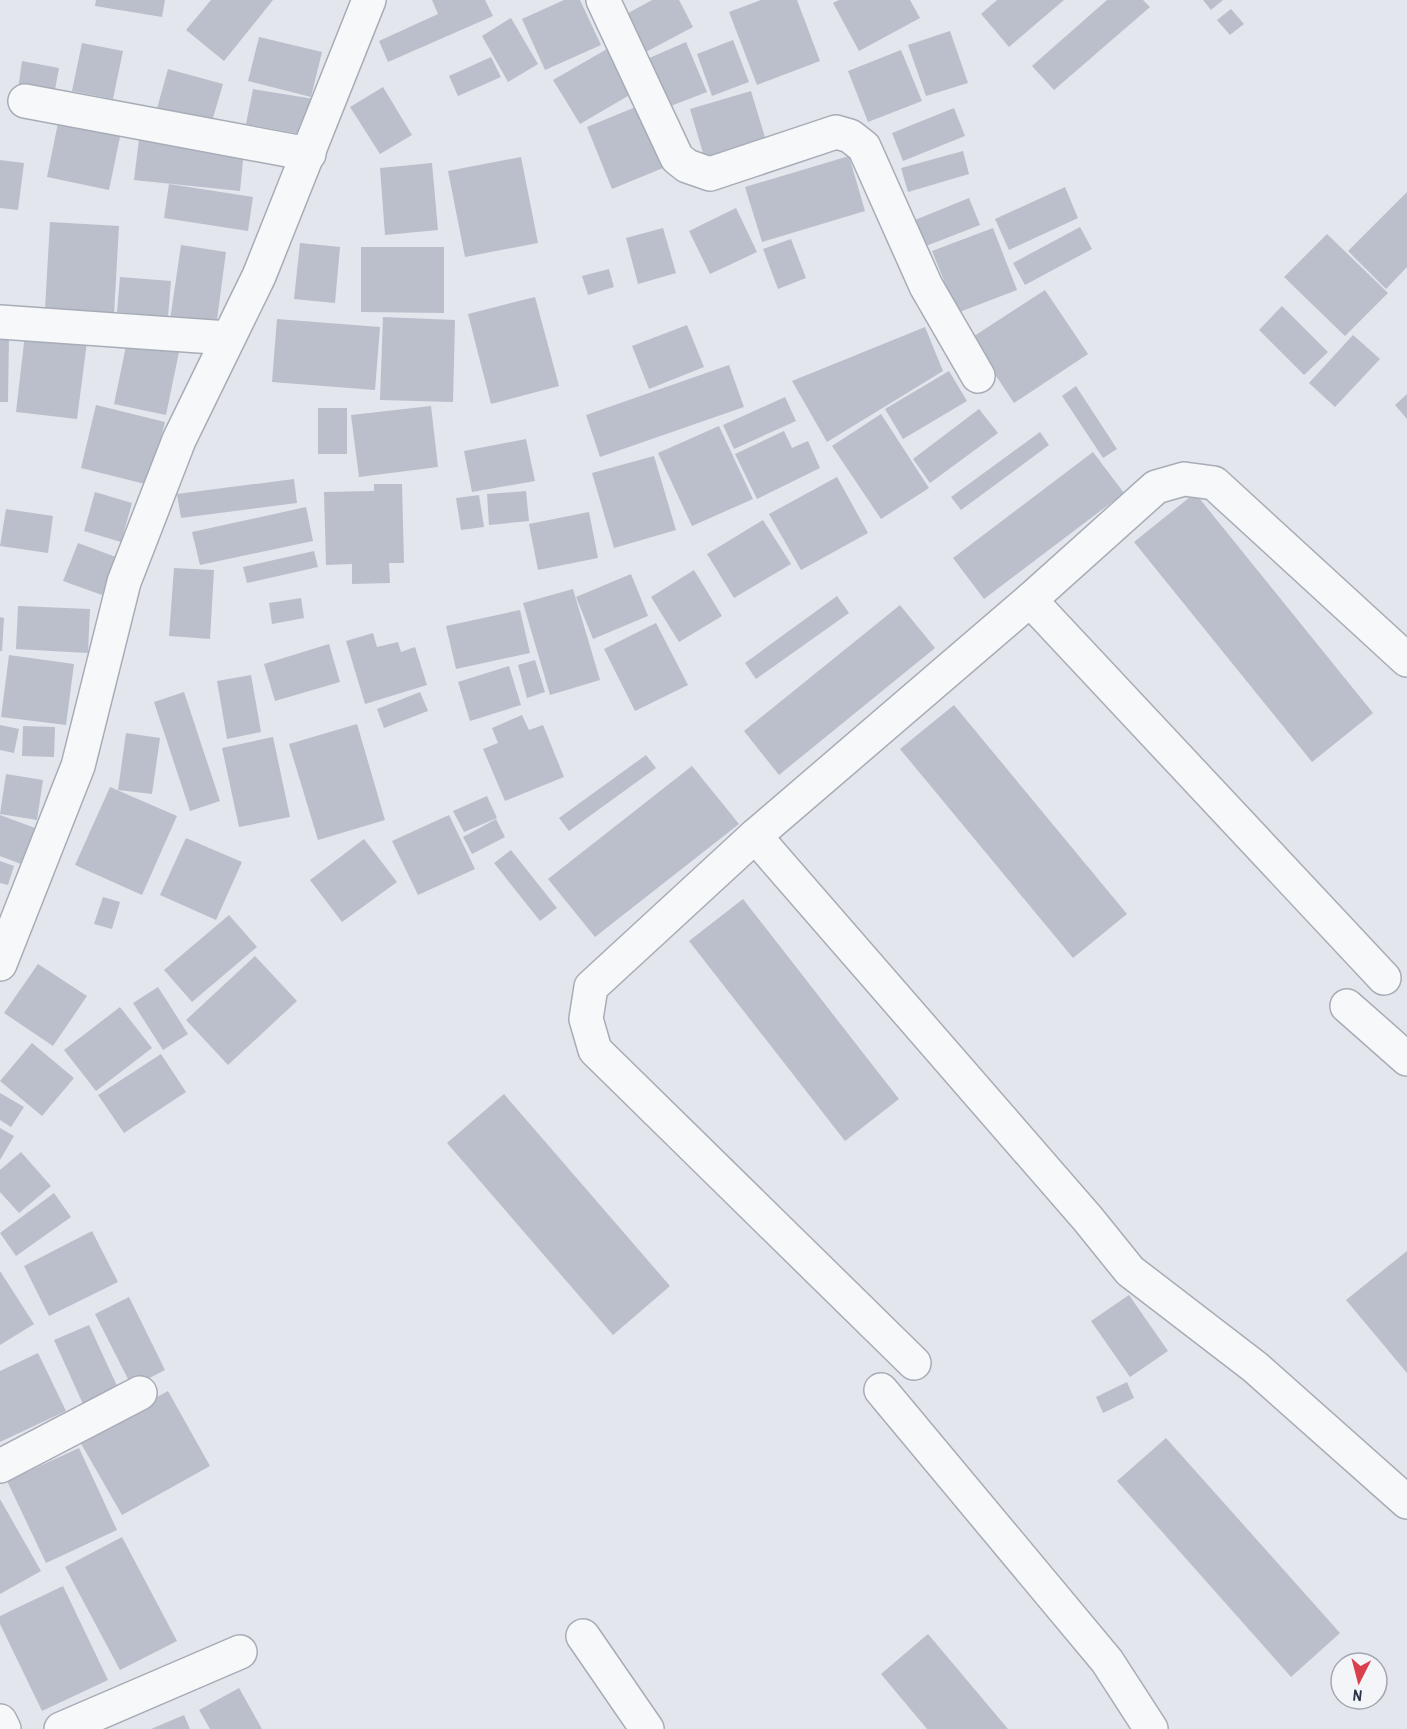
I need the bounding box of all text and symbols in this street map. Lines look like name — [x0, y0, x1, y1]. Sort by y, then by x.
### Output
north arrow — [1329, 1651, 1389, 1711]
text: N — [1352, 1684, 1363, 1707]

